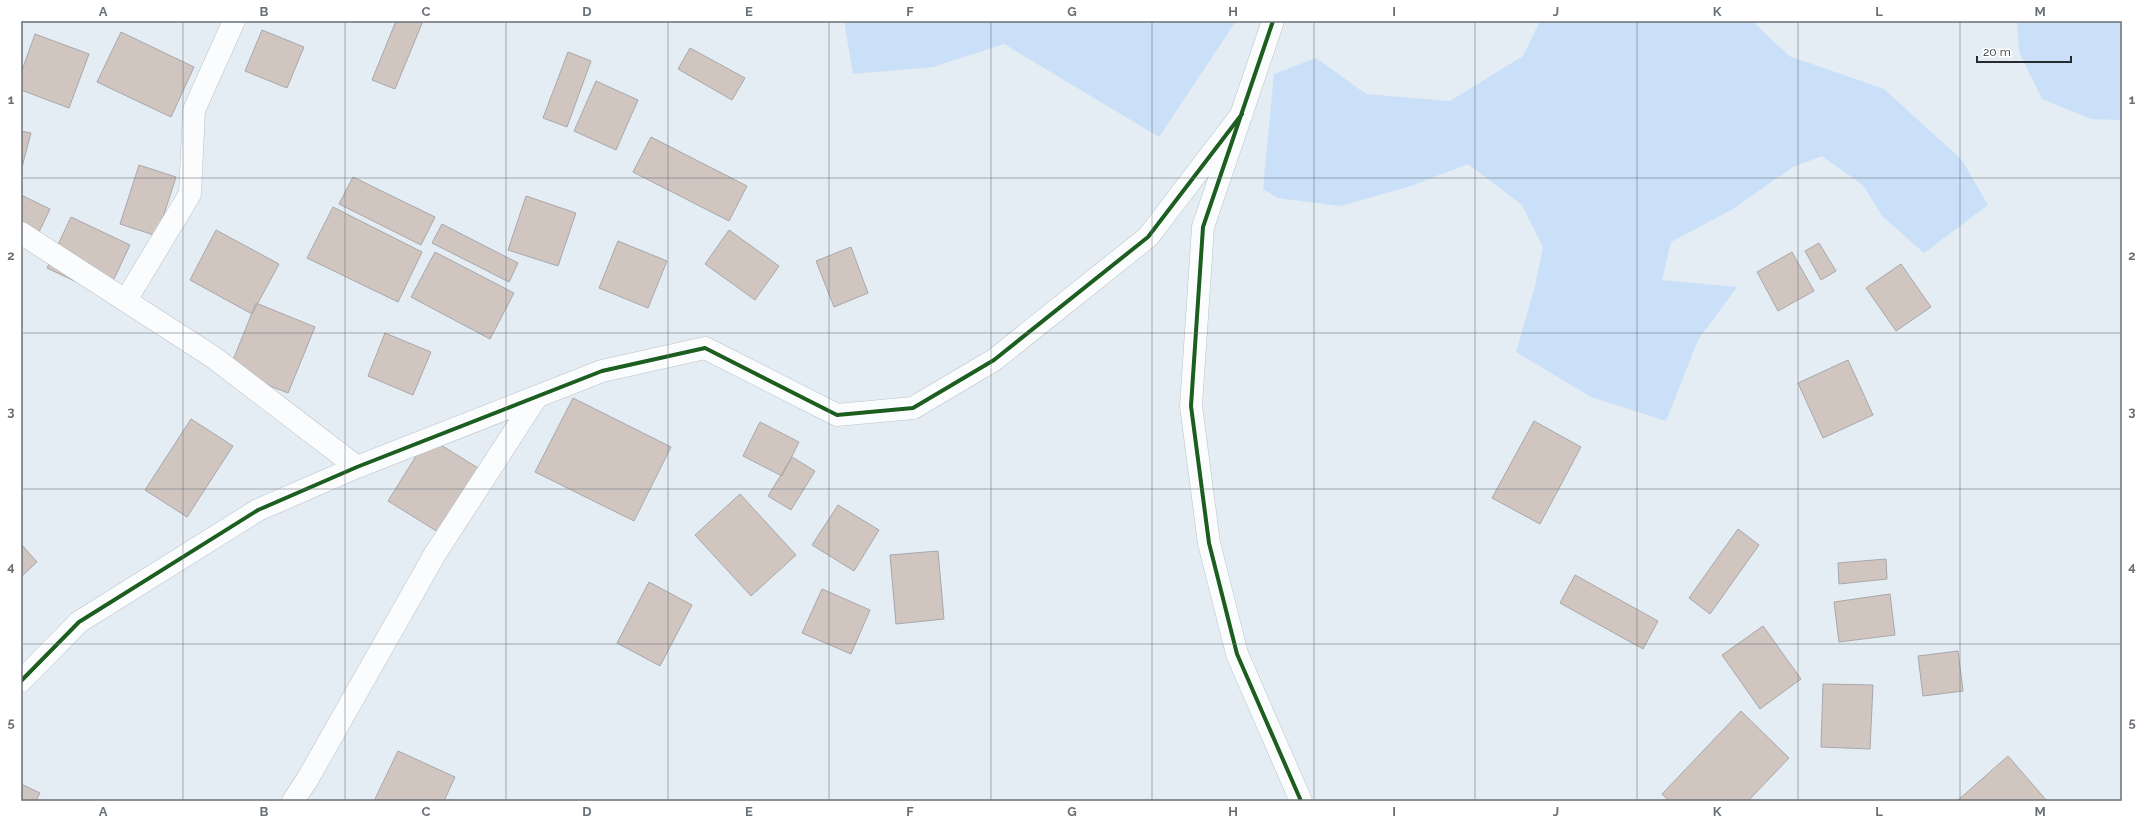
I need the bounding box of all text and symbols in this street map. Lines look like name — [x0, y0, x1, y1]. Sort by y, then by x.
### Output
text: A — [99, 4, 108, 19]
text: B — [260, 4, 269, 19]
text: C — [422, 4, 431, 19]
text: D — [582, 4, 592, 19]
text: E — [745, 4, 753, 19]
text: F — [906, 4, 914, 19]
text: G — [1067, 4, 1077, 19]
text: H — [1228, 4, 1238, 19]
text: I — [1392, 4, 1396, 19]
text: J — [1553, 4, 1559, 19]
text: K — [1713, 4, 1722, 19]
text: L — [1875, 4, 1883, 19]
text: M — [2034, 4, 2046, 19]
scale bar — [1977, 38, 2071, 64]
text: 20 m — [1983, 45, 2011, 59]
text: 1 — [8, 92, 15, 107]
text: 1 — [2129, 92, 2136, 107]
text: 2 — [7, 248, 15, 263]
text: 2 — [2128, 248, 2136, 263]
text: 3 — [7, 404, 15, 419]
text: 3 — [2128, 404, 2136, 419]
text: 4 — [7, 559, 15, 574]
text: 4 — [2128, 559, 2136, 574]
text: 5 — [7, 715, 15, 730]
text: 5 — [2128, 715, 2136, 730]
text: A — [99, 804, 108, 819]
text: B — [260, 804, 269, 819]
text: C — [422, 804, 431, 819]
text: D — [582, 804, 592, 819]
text: E — [745, 804, 753, 819]
text: F — [906, 804, 914, 819]
text: G — [1067, 804, 1077, 819]
text: H — [1228, 804, 1238, 819]
text: I — [1392, 804, 1396, 819]
text: J — [1553, 804, 1559, 819]
text: K — [1713, 804, 1722, 819]
text: L — [1875, 804, 1883, 819]
text: M — [2034, 804, 2046, 819]

